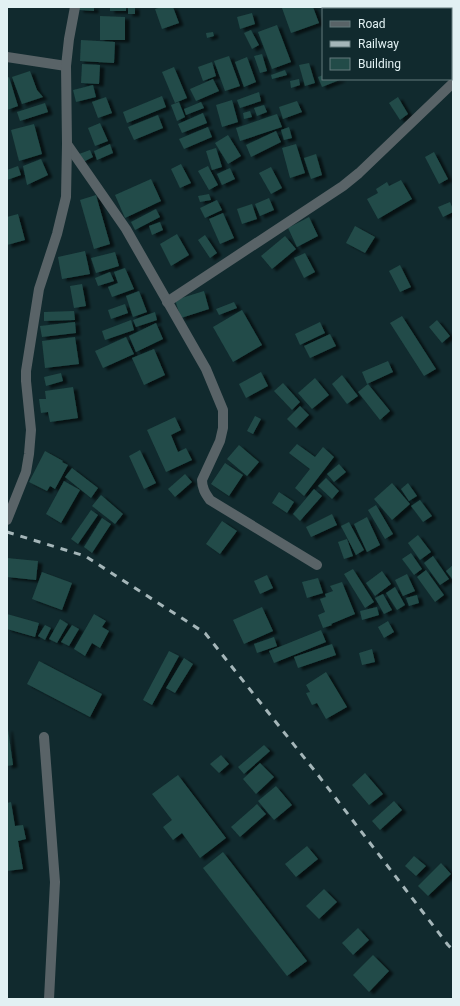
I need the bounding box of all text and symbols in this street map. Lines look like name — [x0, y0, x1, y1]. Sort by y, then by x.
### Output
legend — [322, 8, 452, 80]
text: Road — [358, 17, 386, 31]
text: Railway — [358, 37, 399, 51]
text: Building — [358, 57, 401, 71]

